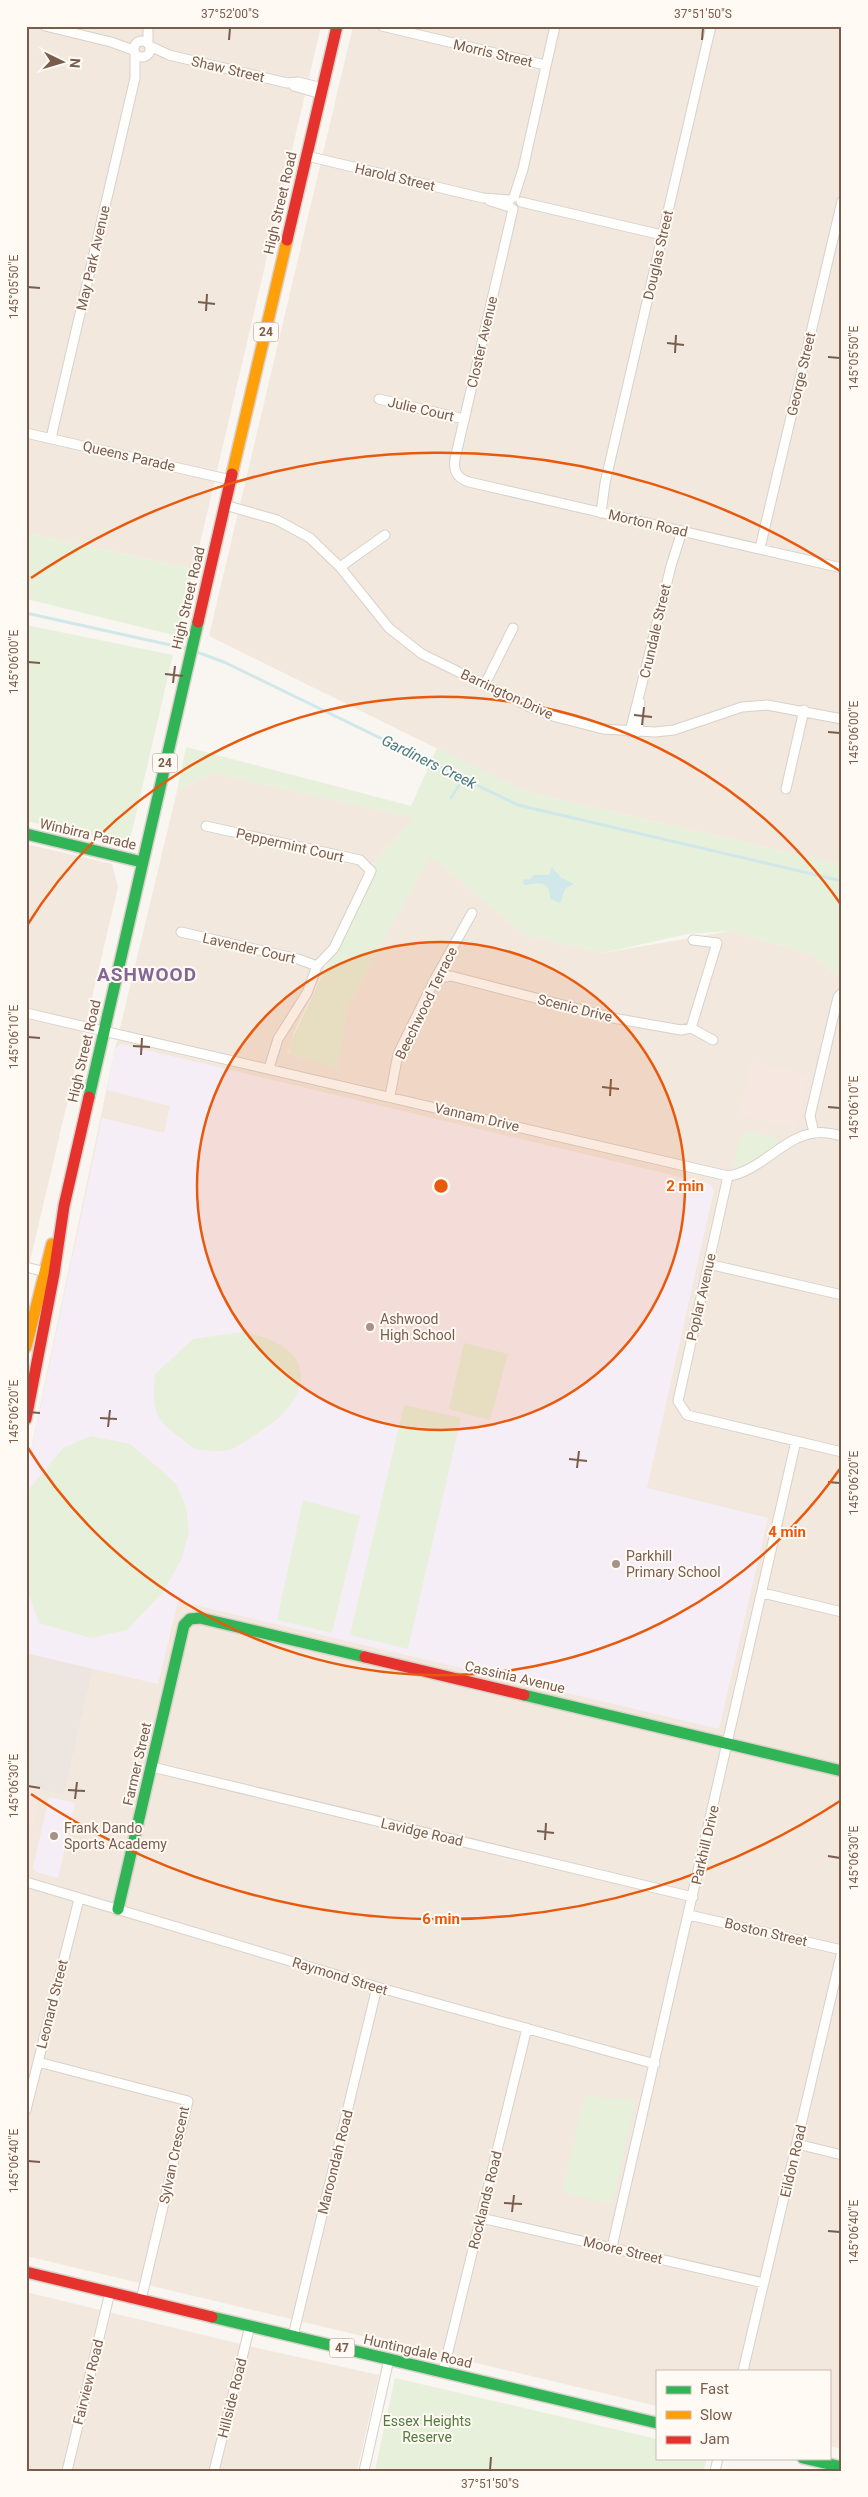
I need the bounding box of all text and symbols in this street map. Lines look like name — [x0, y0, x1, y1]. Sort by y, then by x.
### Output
text: 37°52'00"S — [201, 7, 259, 21]
text: 37°51'50"S — [674, 7, 732, 21]
street label: Morris Street — [452, 36, 535, 70]
north arrow — [38, 38, 88, 88]
street label: Shaw Street — [190, 53, 267, 85]
text: N — [67, 58, 83, 69]
street label: High Street Road — [260, 150, 300, 256]
street label: Harold Street — [353, 160, 437, 194]
street label: May Park Avenue — [73, 204, 113, 312]
street label: Douglas Street — [640, 208, 676, 301]
text: 145°05'50"E — [7, 255, 21, 319]
street label: Closter Avenue — [464, 295, 500, 389]
road number: 24 — [254, 322, 278, 342]
text: 145°05'50"E — [847, 326, 861, 390]
street label: George Street — [784, 330, 818, 417]
street label: Julie Court — [386, 394, 456, 424]
street label: Queens Parade — [81, 438, 177, 474]
street label: Morton Road — [607, 506, 689, 540]
street label: High Street Road — [168, 545, 208, 651]
street label: Crundale Street — [636, 582, 674, 680]
text: 145°06'00"E — [7, 630, 21, 694]
street label: Barrington Drive — [458, 666, 556, 722]
text: 145°06'00"E — [847, 701, 861, 765]
water label: Gardiners Creek — [379, 731, 480, 793]
road number: 24 — [152, 754, 178, 772]
street label: Winbirra Parade — [38, 815, 138, 853]
street label: Peppermint Court — [235, 825, 346, 865]
street label: Lavender Court — [201, 930, 297, 967]
street label: Beechwood Terrace — [392, 944, 460, 1062]
district label: ASHWOOD — [97, 963, 197, 986]
street label: Scenic Drive — [536, 991, 614, 1025]
street label: High Street Road — [64, 998, 104, 1104]
text: 145°06'10"E — [7, 1005, 21, 1069]
text: 145°06'10"E — [847, 1076, 861, 1140]
street label: Vannam Drive — [433, 1099, 521, 1135]
centre of rings — [432, 1177, 450, 1195]
text: 2 min — [666, 1177, 704, 1195]
street label: Poplar Avenue — [683, 1252, 719, 1342]
place label: Ashwood High School — [380, 1311, 455, 1343]
marker: Ashwood High School — [364, 1321, 376, 1333]
text: 145°06'20"E — [7, 1380, 21, 1444]
text: 145°06'20"E — [847, 1451, 861, 1515]
text: 4 min — [768, 1523, 806, 1541]
place label: Parkhill Primary School — [626, 1548, 721, 1580]
marker: Parkhill Primary School — [610, 1558, 622, 1570]
street label: Cassinia Avenue — [463, 1658, 567, 1696]
street label: Farmer Street — [120, 1721, 154, 1807]
text: 145°06'30"E — [7, 1754, 21, 1818]
street label: Parkhill Drive — [688, 1804, 722, 1886]
street label: Lavidge Road — [379, 1815, 465, 1849]
place label: Frank Dando Sports Academy — [64, 1820, 167, 1852]
text: 145°06'30"E — [847, 1826, 861, 1890]
marker: Frank Dando Sports Academy — [48, 1830, 60, 1842]
text: 6 min — [422, 1910, 460, 1928]
street label: Boston Street — [723, 1915, 809, 1949]
street label: Raymond Street — [290, 1954, 390, 1998]
street label: Leonard Street — [33, 1957, 71, 2050]
street label: Sylvan Crescent — [156, 2104, 192, 2205]
street label: Maroondah Road — [314, 2108, 356, 2216]
street label: Eildon Road — [777, 2123, 809, 2199]
text: 145°06'40"E — [7, 2129, 21, 2193]
street label: Rocklands Road — [465, 2149, 505, 2251]
text: 145°06'40"E — [847, 2200, 861, 2264]
street label: Moore Street — [582, 2233, 664, 2267]
street label: Huntingdale Road — [362, 2331, 474, 2371]
street label: Fairview Road — [70, 2338, 106, 2426]
road number: 47 — [330, 2338, 354, 2358]
street label: Hillside Road — [214, 2356, 250, 2440]
legend — [656, 2370, 830, 2460]
text: Fast — [700, 2380, 729, 2398]
text: Slow — [700, 2406, 732, 2424]
park label: Essex Heights Reserve — [383, 2413, 471, 2445]
text: Jam — [700, 2430, 730, 2448]
text: 37°51'50"S — [461, 2477, 519, 2491]

